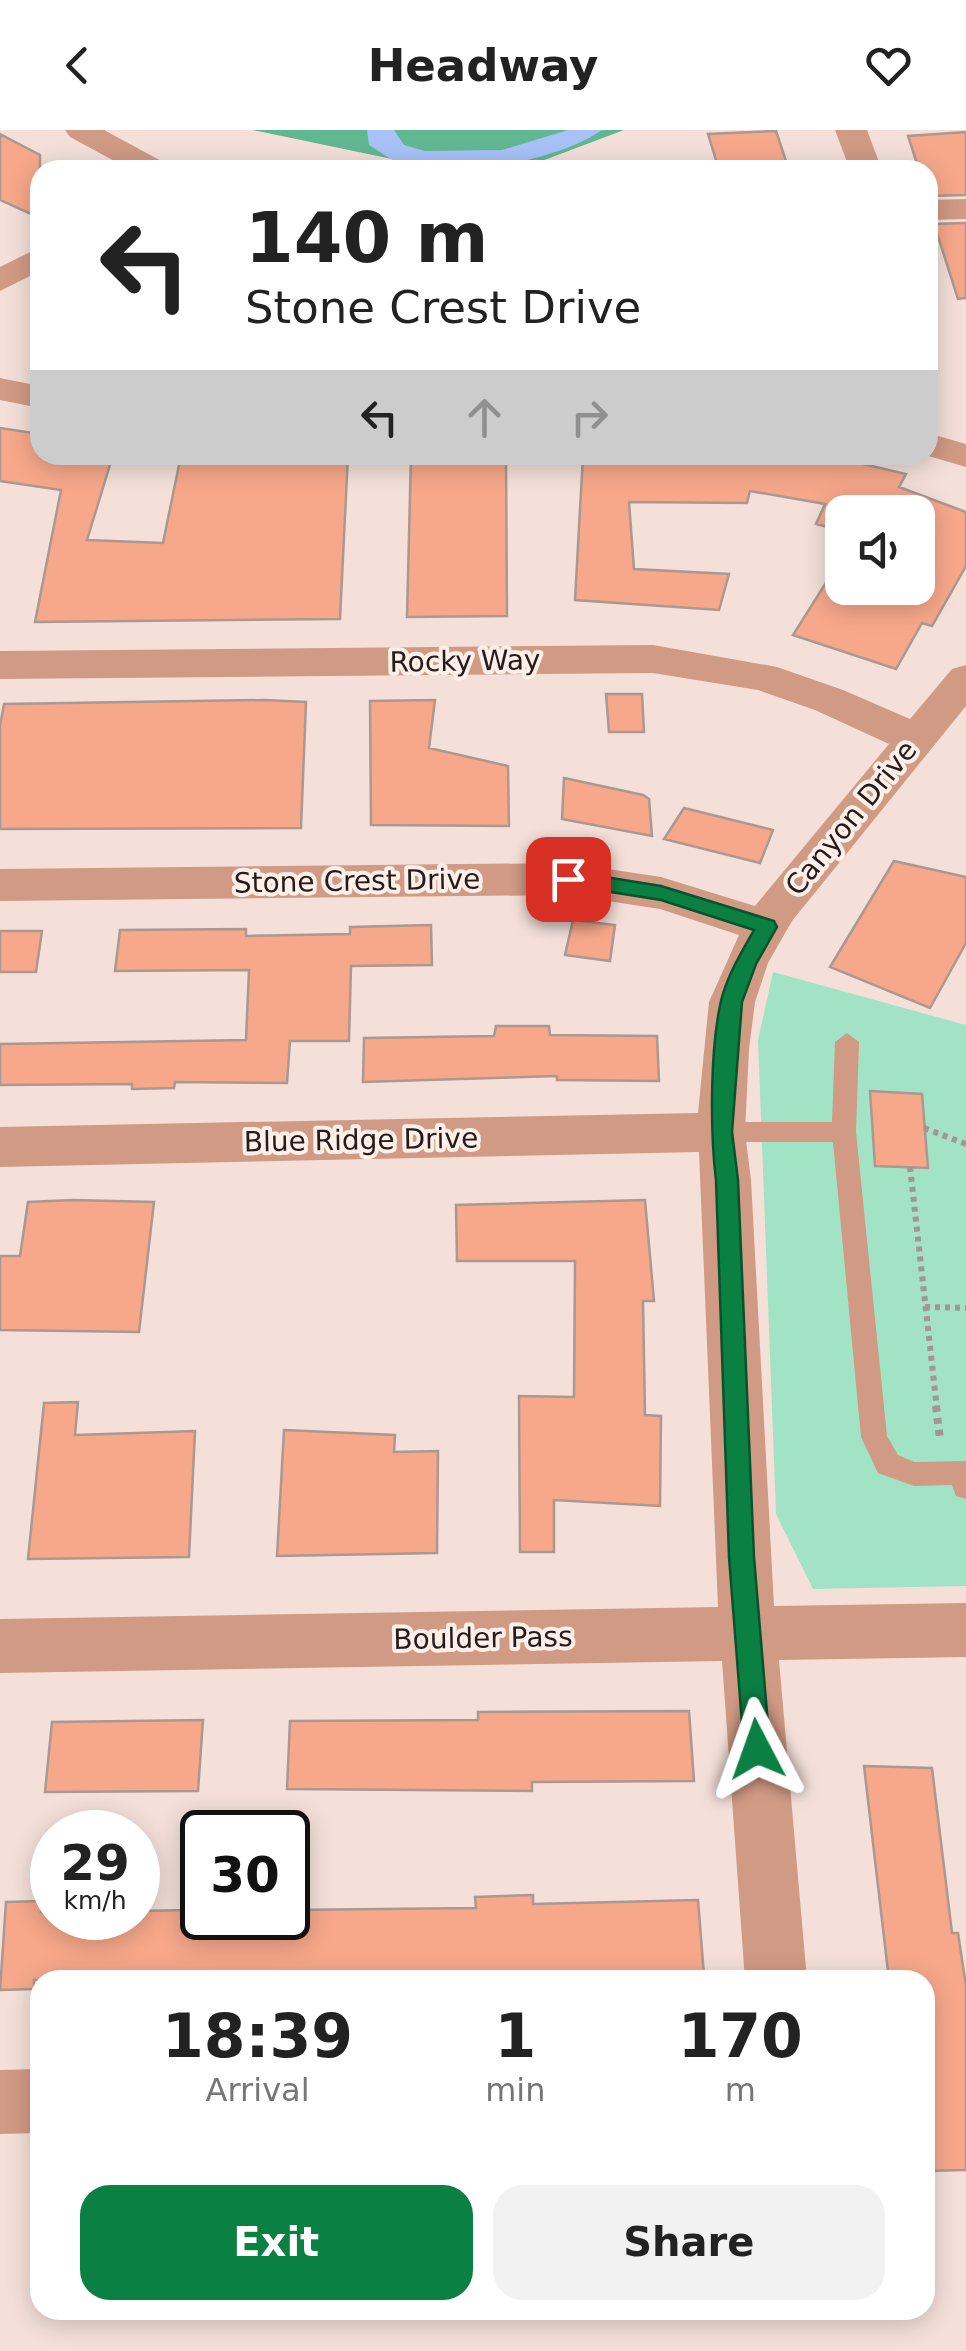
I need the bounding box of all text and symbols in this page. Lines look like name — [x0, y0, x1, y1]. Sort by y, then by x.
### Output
icon: back — [50, 38, 105, 93]
icon: heart — [861, 38, 916, 93]
text: Headway — [368, 39, 598, 92]
text: 140 m — [245, 197, 488, 279]
icon: left — [80, 200, 210, 330]
text: Stone Crest Drive — [245, 281, 641, 334]
icon: left — [352, 390, 407, 445]
icon: ahead — [457, 390, 512, 445]
icon: right — [562, 390, 617, 445]
map controls — [825, 495, 935, 605]
button: sound — [825, 495, 935, 605]
street label: Rocky Way — [389, 643, 541, 679]
street label: Canyon Drive — [779, 734, 923, 902]
pin — [526, 837, 611, 922]
icon: arrive — [541, 852, 596, 907]
street label: Stone Crest Drive — [233, 862, 481, 900]
street label: Blue Ridge Drive — [244, 1121, 478, 1159]
street label: Boulder Pass — [393, 1620, 573, 1656]
position arrow — [705, 1697, 809, 1801]
speed limit sign: 30 — [180, 1810, 310, 1940]
text: 29 — [60, 1834, 130, 1892]
text: km/h — [63, 1886, 127, 1915]
text: 18:39 — [162, 2001, 353, 2071]
text: 1 — [494, 2001, 536, 2071]
text: 170 — [678, 2001, 803, 2071]
text: Arrival — [206, 2071, 310, 2109]
text: min — [485, 2071, 546, 2109]
text: m — [725, 2071, 756, 2109]
button: Exit — [80, 2185, 473, 2300]
button: Share — [493, 2185, 885, 2300]

